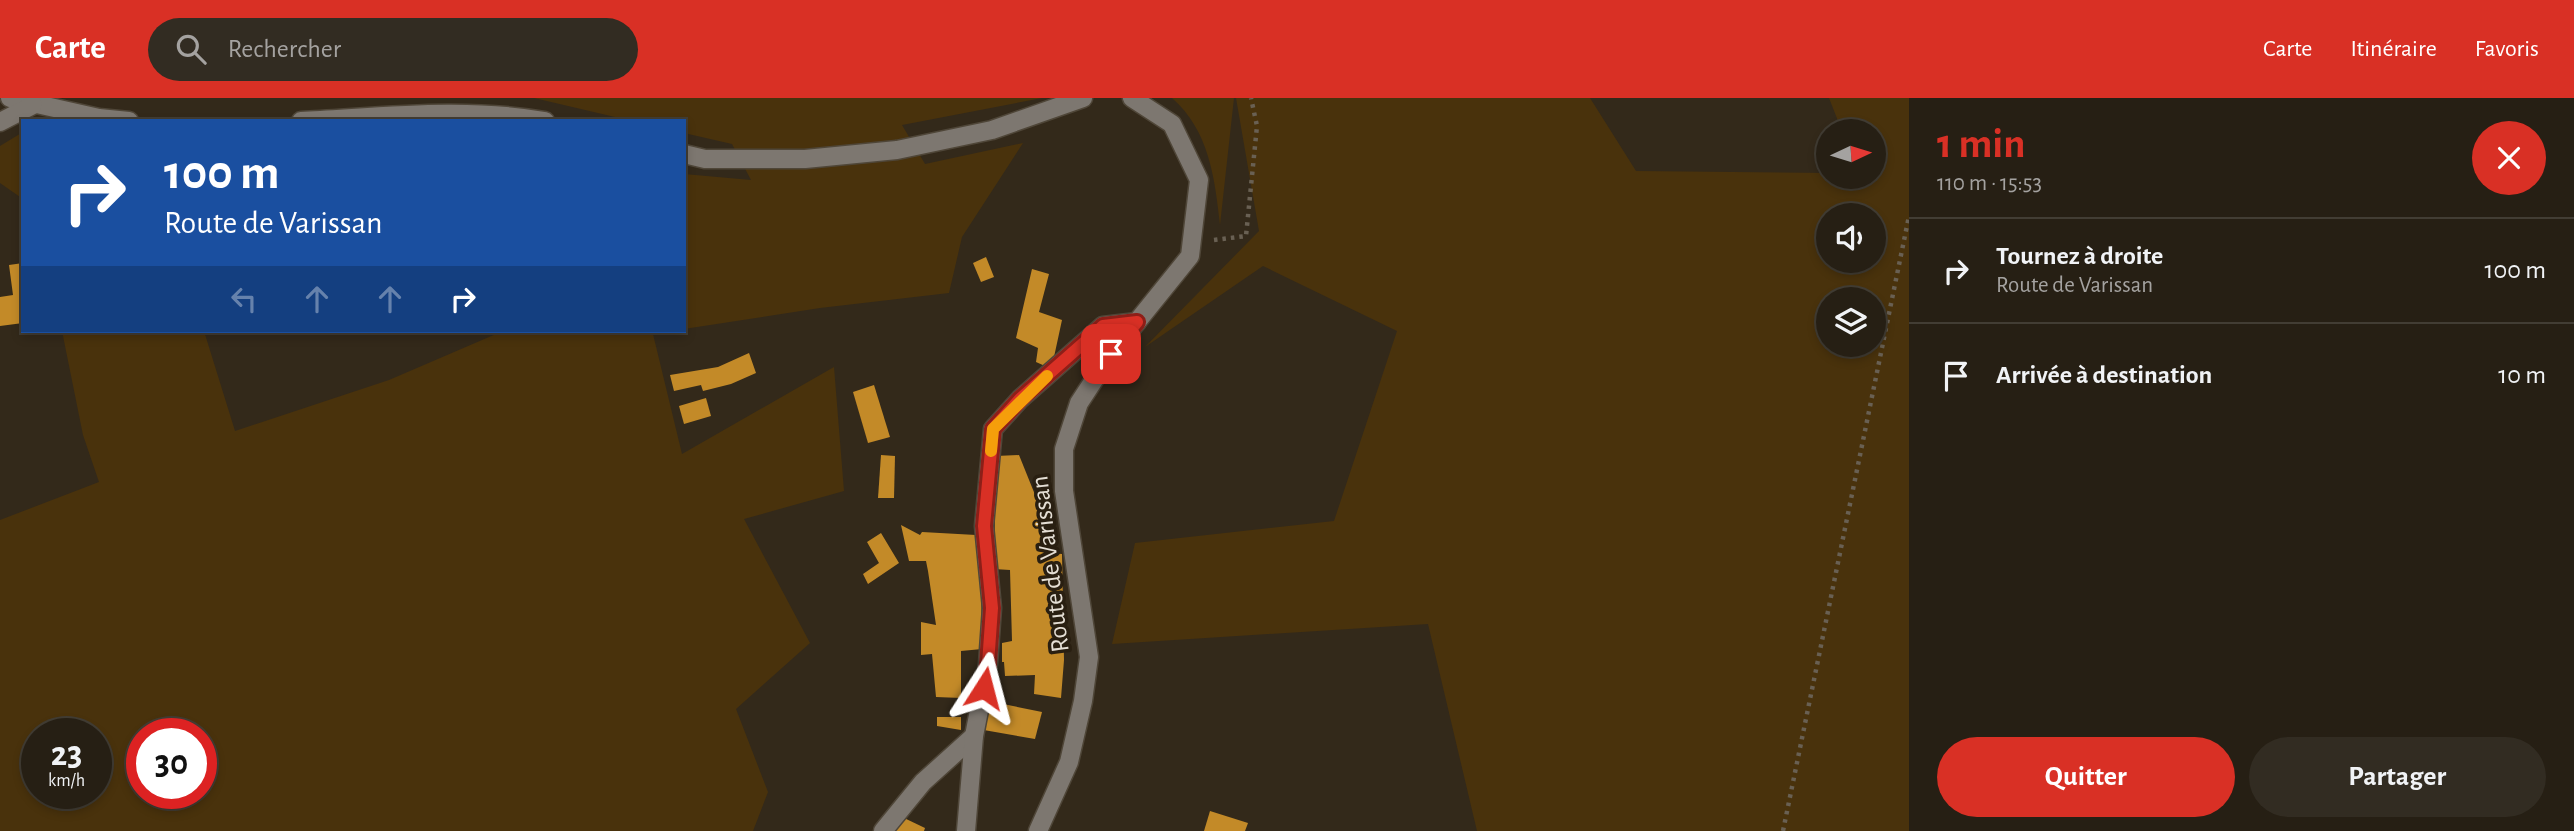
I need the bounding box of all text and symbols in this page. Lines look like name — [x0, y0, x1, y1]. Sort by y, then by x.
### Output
search box — [148, 18, 638, 81]
icon: search — [172, 30, 210, 68]
text: Carte — [35, 32, 106, 65]
text: Rechercher — [228, 36, 341, 62]
text: Carte — [2263, 37, 2312, 61]
text: Itinéraire — [2350, 37, 2437, 61]
text: Favoris — [2475, 37, 2539, 61]
north arrow — [1816, 119, 1886, 189]
map controls — [1816, 119, 1886, 357]
button: close — [2472, 121, 2546, 195]
text: 1 min — [1937, 123, 2026, 165]
icon: right — [49, 147, 140, 238]
text: 100 m — [164, 149, 280, 198]
text: 110 m · 15:53 — [1937, 172, 2042, 195]
button: sound — [1816, 203, 1886, 273]
text: Route de Varissan — [164, 207, 383, 239]
text: Tournez à droite — [1996, 243, 2163, 269]
icon: right — [1937, 252, 1975, 290]
text: 100 m — [2485, 257, 2546, 283]
text: Route de Varissan — [1996, 274, 2153, 297]
icon: left — [225, 280, 263, 318]
icon: ahead — [298, 280, 336, 318]
icon: ahead — [371, 280, 409, 318]
icon: right — [444, 280, 482, 318]
button: layers — [1816, 287, 1886, 357]
pin — [1081, 324, 1141, 384]
icon: arrive — [1092, 335, 1130, 373]
icon: arrive — [1937, 357, 1975, 395]
text: Arrivée à destination — [1996, 362, 2212, 388]
text: 10 m — [2498, 362, 2546, 388]
street label: Route de Varissan — [1026, 474, 1074, 654]
position arrow — [947, 651, 1021, 725]
speed limit sign: 30 — [126, 718, 217, 809]
text: 23 — [51, 737, 82, 772]
button: Quitter — [1937, 737, 2235, 817]
button: Partager — [2249, 737, 2546, 817]
text: km/h — [48, 772, 85, 790]

